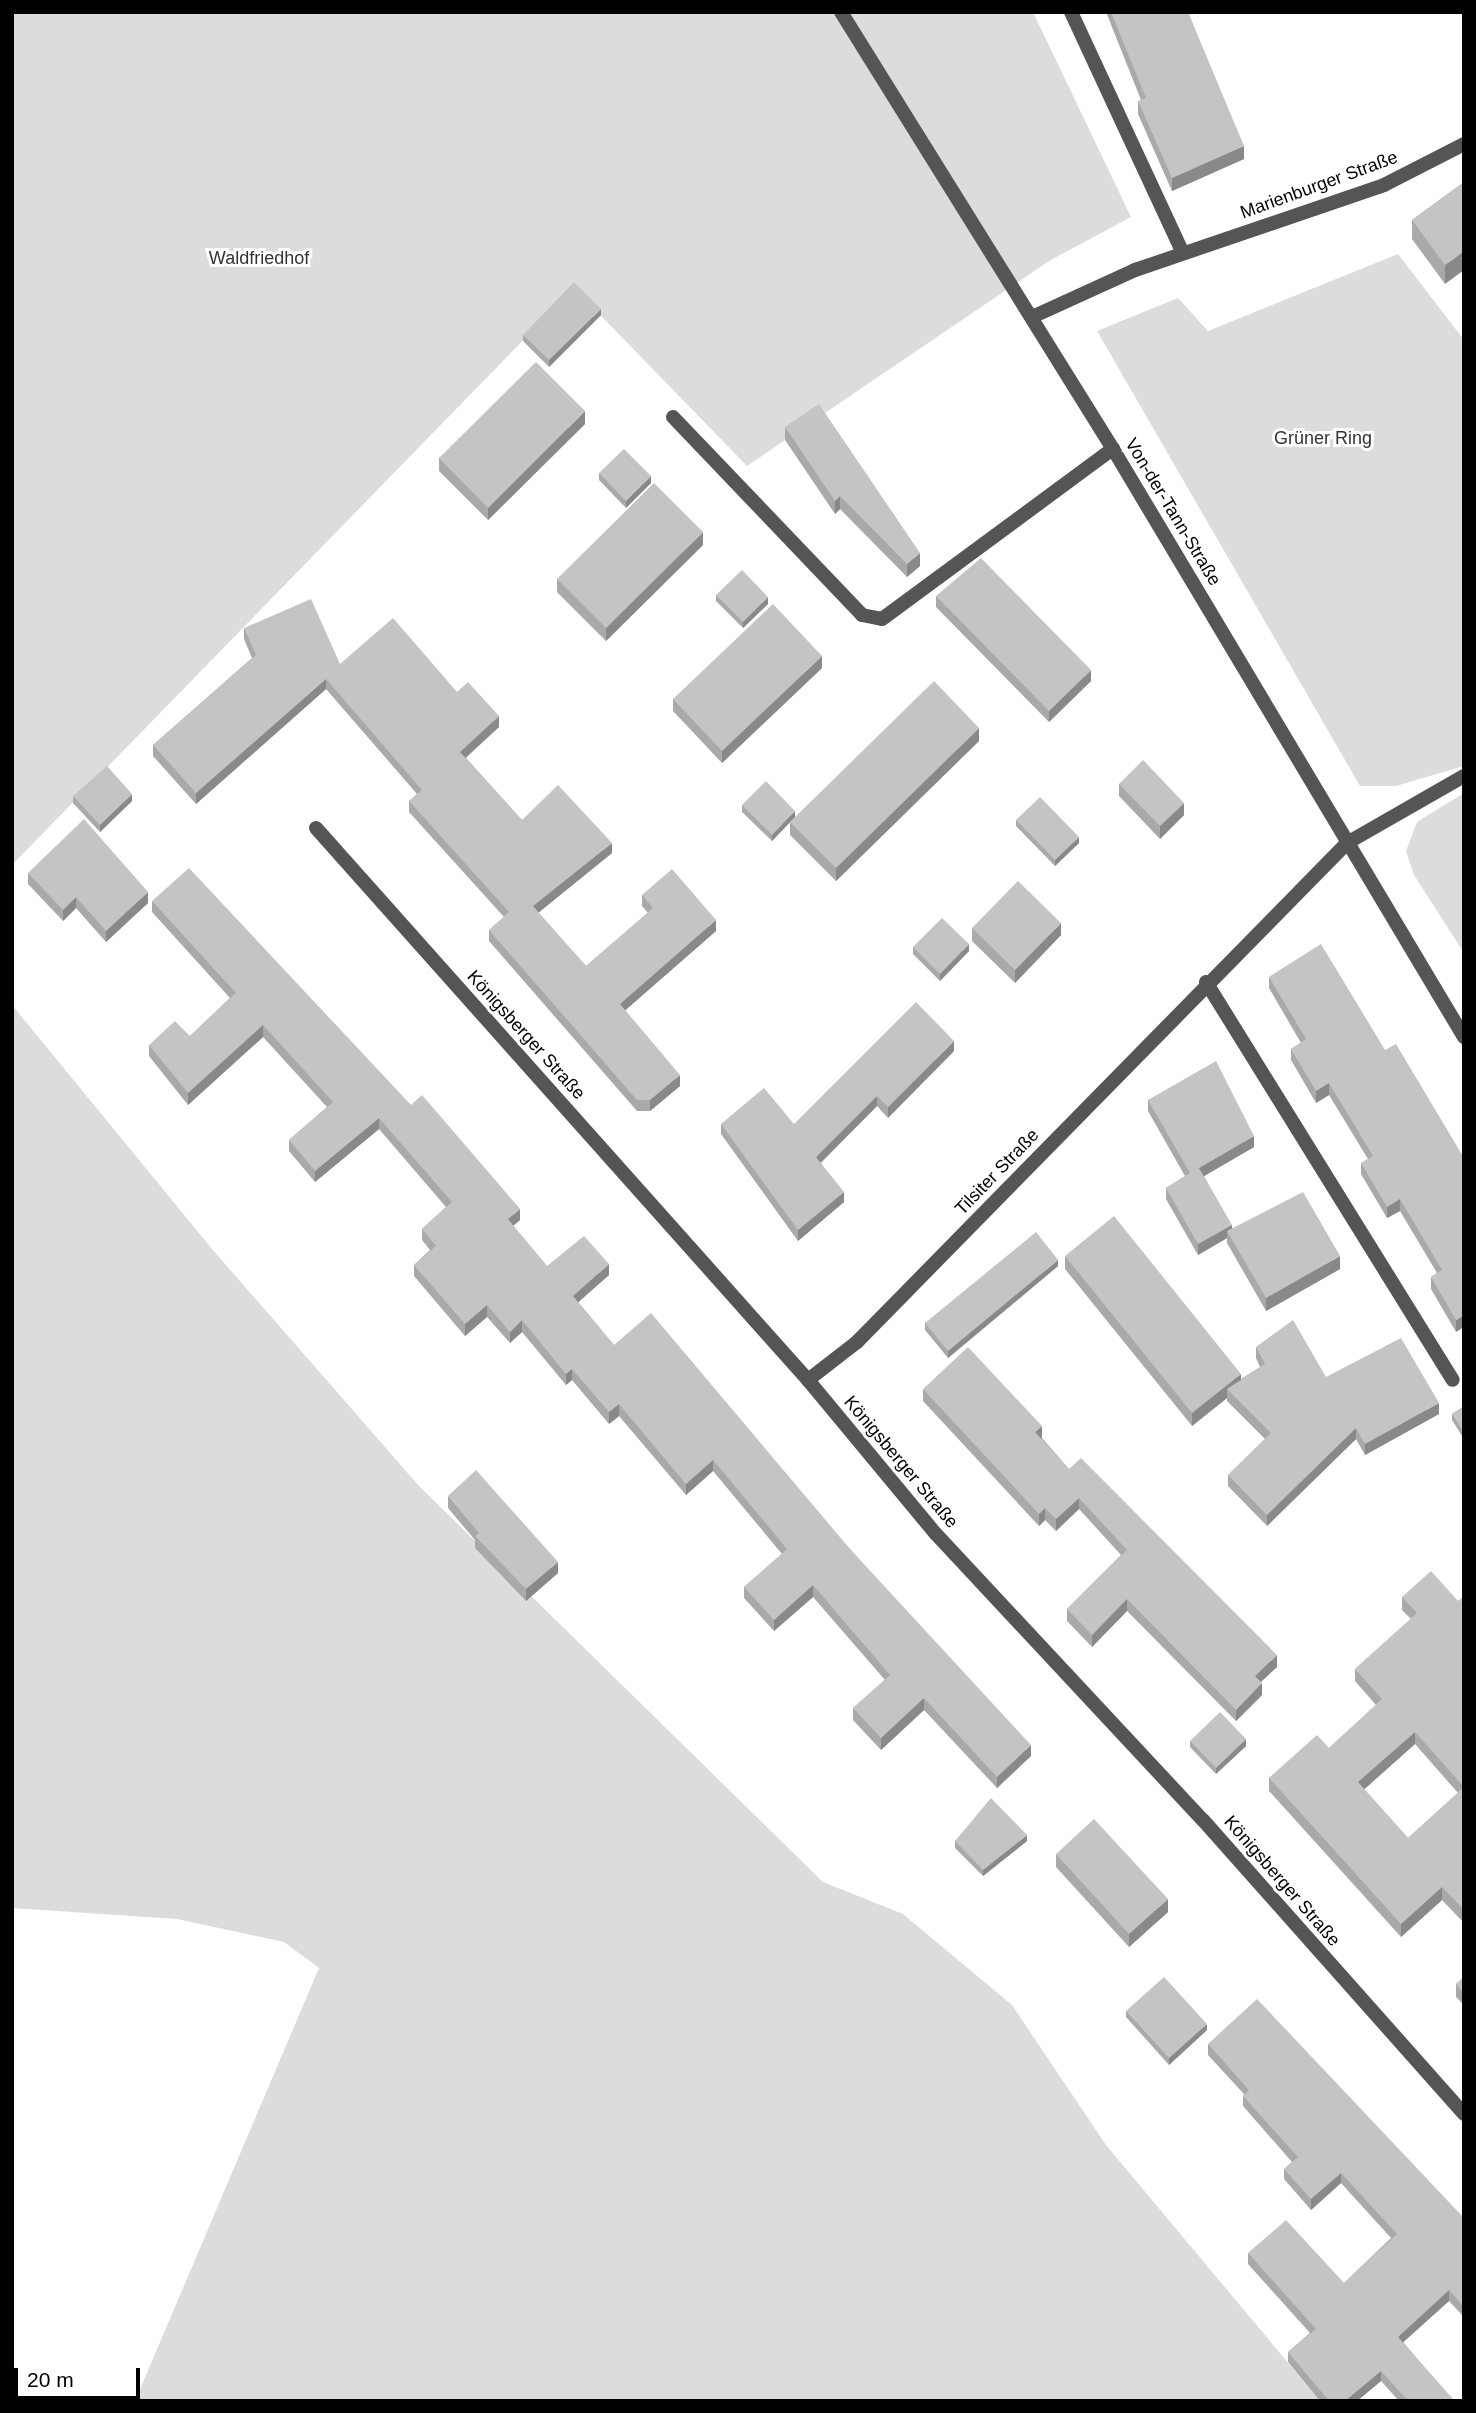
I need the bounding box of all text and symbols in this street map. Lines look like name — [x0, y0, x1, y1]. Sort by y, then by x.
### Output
street label: Marienburger Straße — [1237, 146, 1401, 224]
park label: Waldfriedhof — [209, 247, 309, 269]
park label: Grüner Ring — [1274, 427, 1372, 449]
street label: Von-der-Tann-Straße — [1120, 434, 1226, 590]
street label: Königsberger Straße — [462, 966, 590, 1104]
street label: Tilsiter Straße — [951, 1124, 1043, 1220]
street label: Königsberger Straße — [839, 1391, 963, 1533]
street label: Königsberger Straße — [1219, 1811, 1345, 1951]
scale bar — [18, 2354, 144, 2398]
text: 20 m — [27, 2368, 74, 2391]

